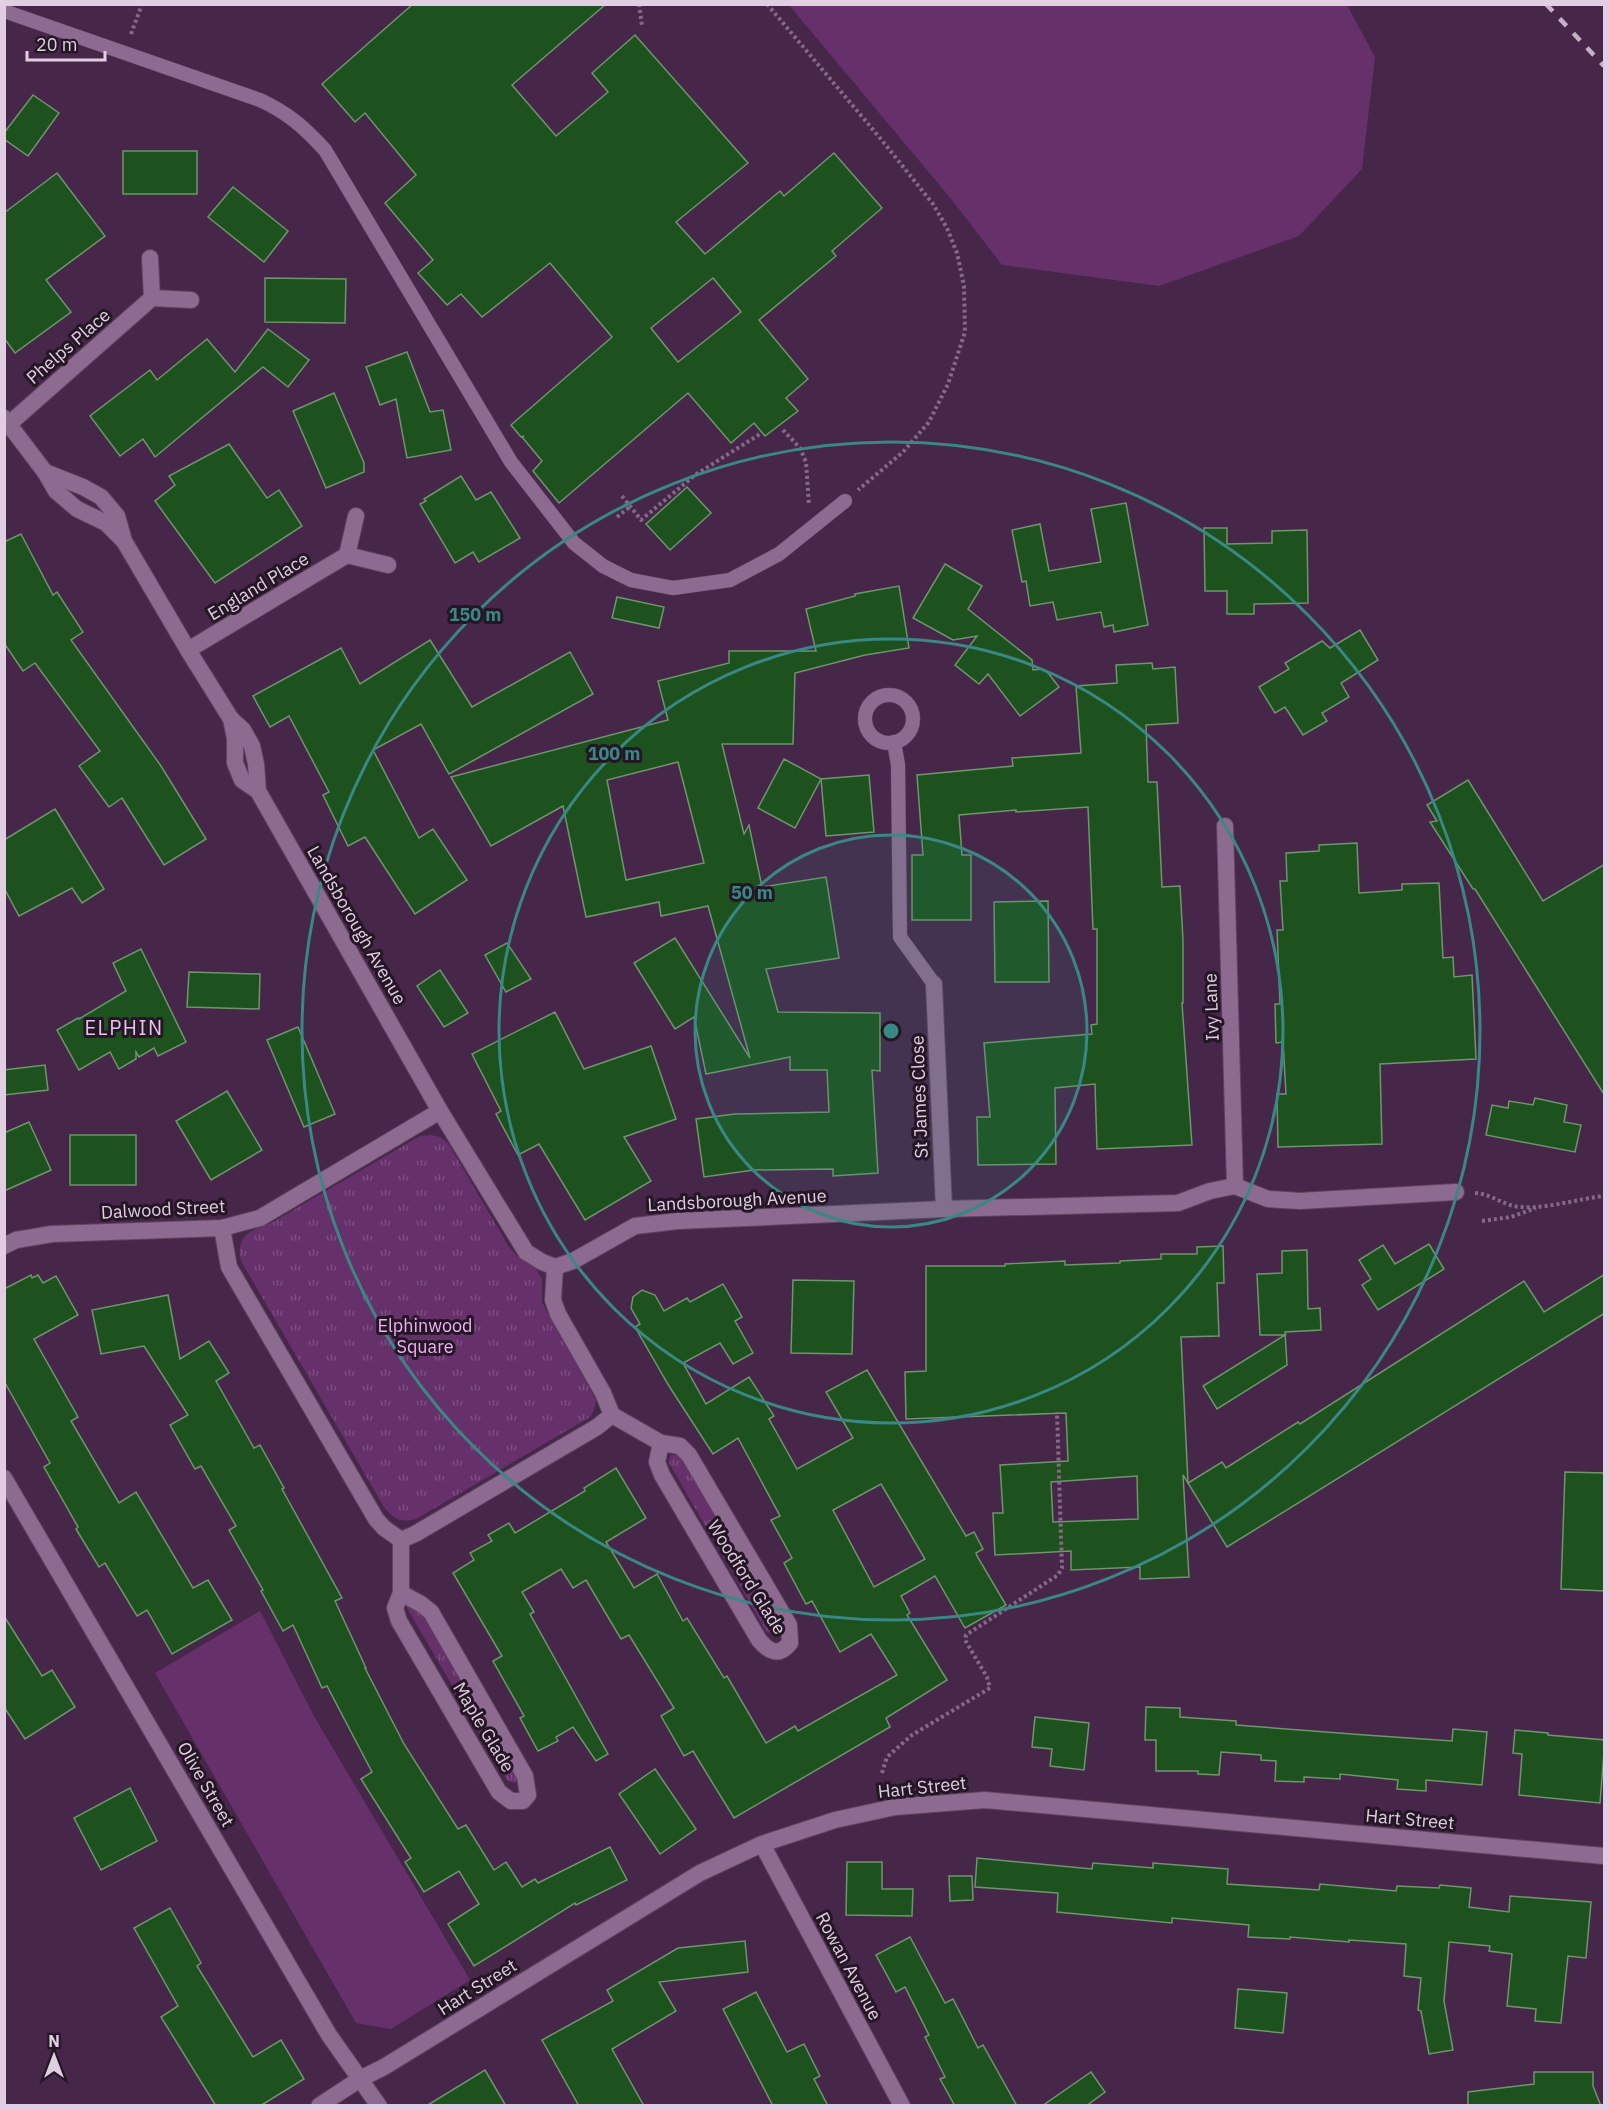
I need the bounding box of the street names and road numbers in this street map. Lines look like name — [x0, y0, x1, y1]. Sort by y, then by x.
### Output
street label: Phelps Place — [21, 303, 115, 389]
street label: England Place — [203, 547, 313, 625]
street label: Landsborough Avenue — [302, 842, 412, 1009]
street label: Ivy Lane — [1198, 973, 1224, 1041]
street label: St James Close — [905, 1035, 933, 1159]
street label: Landsborough Avenue — [647, 1184, 827, 1216]
street label: Dalwood Street — [100, 1194, 226, 1224]
street label: Woodford Glade — [703, 1515, 791, 1639]
street label: Maple Glade — [448, 1678, 520, 1776]
street label: Olive Street — [172, 1737, 240, 1831]
street label: Hart Street — [877, 1771, 967, 1803]
street label: Hart Street — [1365, 1804, 1455, 1834]
street label: Rowan Avenue — [811, 1908, 887, 2024]
street label: Hart Street — [433, 1954, 521, 2020]

